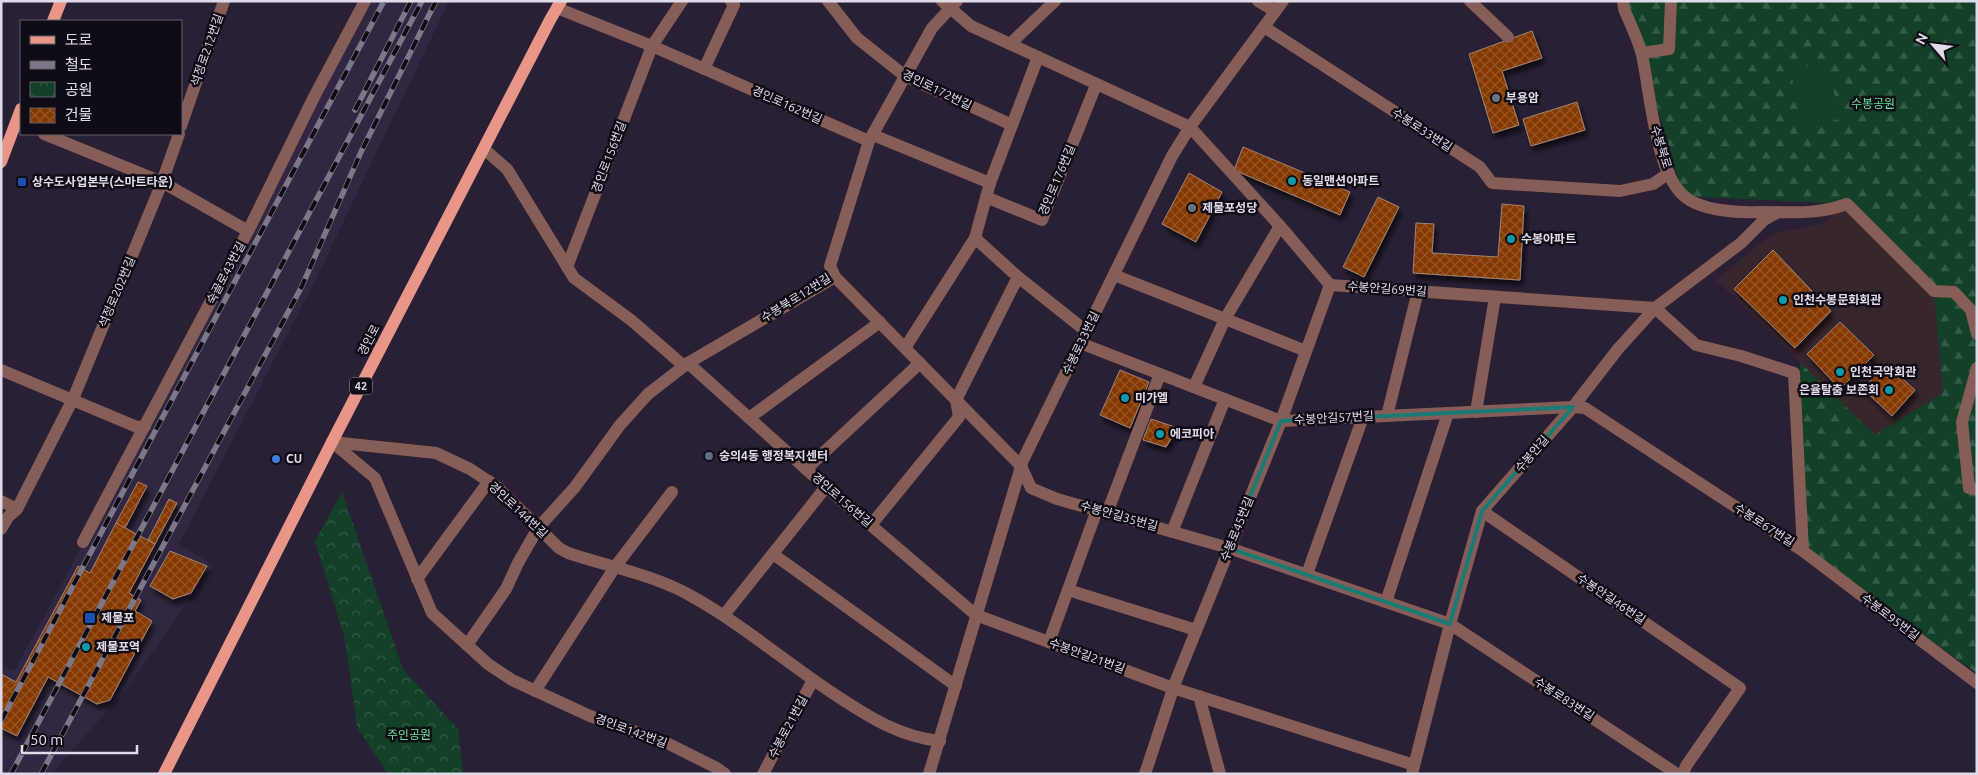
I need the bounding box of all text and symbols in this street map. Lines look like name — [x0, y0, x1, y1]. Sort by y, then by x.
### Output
street label: 석정로212번길 — [188, 12, 225, 88]
legend — [20, 20, 182, 135]
north arrow — [1908, 20, 1958, 70]
text: 도로 — [65, 31, 93, 48]
text: N — [1912, 31, 1931, 47]
text: 철도 — [65, 56, 93, 73]
street label: 경인로172번길 — [900, 67, 974, 112]
text: 공원 — [65, 81, 93, 98]
street label: 경인로162번길 — [750, 83, 824, 126]
place label: 부용암 — [1506, 91, 1539, 104]
marker: 부용암 — [1490, 92, 1502, 104]
park label: 수봉공원 — [1851, 97, 1895, 110]
street label: 수봉로33번길 — [1390, 105, 1455, 154]
text: 건물 — [65, 106, 93, 123]
street label: 경인로156번길 — [589, 119, 628, 194]
street label: 수봉북로 — [1649, 124, 1674, 170]
street label: 경인로176번길 — [1036, 143, 1077, 217]
place label: 동일맨션아파트 — [1302, 174, 1379, 187]
place label: 상수도사업본부(스마트타운) — [32, 175, 173, 189]
marker: 동일맨션아파트 — [1286, 175, 1298, 187]
marker: 상수도사업본부(스마트타운) — [16, 176, 28, 188]
place label: 제물포성당 — [1202, 201, 1257, 214]
marker: 제물포성당 — [1186, 202, 1198, 214]
place label: 수봉아파트 — [1521, 232, 1576, 245]
marker: 수봉아파트 — [1505, 233, 1517, 245]
street label: 숙골로43번길 — [204, 239, 247, 306]
street label: 석정로202번길 — [96, 255, 137, 329]
street label: 수봉북로12번길 — [758, 271, 833, 324]
street label: 수봉안길69번길 — [1347, 279, 1427, 298]
place label: 인천수봉문화회관 — [1793, 293, 1881, 306]
marker: 인천수봉문화회관 — [1777, 294, 1789, 306]
street label: 수봉로33번길 — [1060, 309, 1101, 377]
street label: 경인로 — [355, 322, 382, 357]
place label: 인천국악회관 — [1850, 365, 1916, 378]
marker: 인천국악회관 — [1834, 366, 1846, 378]
road number: 42 — [350, 378, 372, 394]
place label: 은율탈춤 보존회 — [1799, 383, 1879, 396]
marker: 은율탈춤 보존회 — [1883, 384, 1895, 396]
place label: 미가엘 — [1135, 391, 1168, 404]
marker: 미가엘 — [1119, 392, 1131, 404]
street label: 수봉안길57번길 — [1294, 409, 1374, 426]
place label: 에코피아 — [1170, 427, 1214, 440]
marker: 에코피아 — [1154, 428, 1166, 440]
street label: 수봉안길 — [1512, 433, 1551, 475]
place label: 숭의4동 행정복지센터 — [719, 449, 828, 462]
marker: 숭의4동 행정복지센터 — [703, 450, 715, 462]
place label: CU — [286, 452, 302, 465]
marker: CU — [270, 453, 282, 465]
street label: 경인로156번길 — [810, 470, 875, 529]
street label: 경인로144번길 — [486, 479, 550, 540]
street label: 수봉로45번길 — [1218, 495, 1255, 563]
street label: 수봉안길35번길 — [1079, 498, 1159, 533]
street label: 수봉로67번길 — [1732, 500, 1797, 549]
street label: 수봉안길46번길 — [1575, 571, 1648, 626]
street label: 수봉로95번길 — [1859, 591, 1922, 642]
marker: 제물포 — [83, 611, 97, 625]
place label: 제물포 — [101, 611, 134, 624]
street label: 수봉안길21번길 — [1047, 636, 1127, 675]
place label: 제물포역 — [96, 640, 140, 653]
marker: 제물포역 — [80, 641, 92, 653]
street label: 수봉로83번길 — [1532, 674, 1597, 723]
street label: 수봉로21번길 — [766, 693, 809, 760]
street label: 경인로142번길 — [593, 712, 669, 750]
scale bar — [22, 722, 138, 754]
park label: 주인공원 — [387, 728, 431, 741]
text: 50 m — [30, 731, 63, 748]

